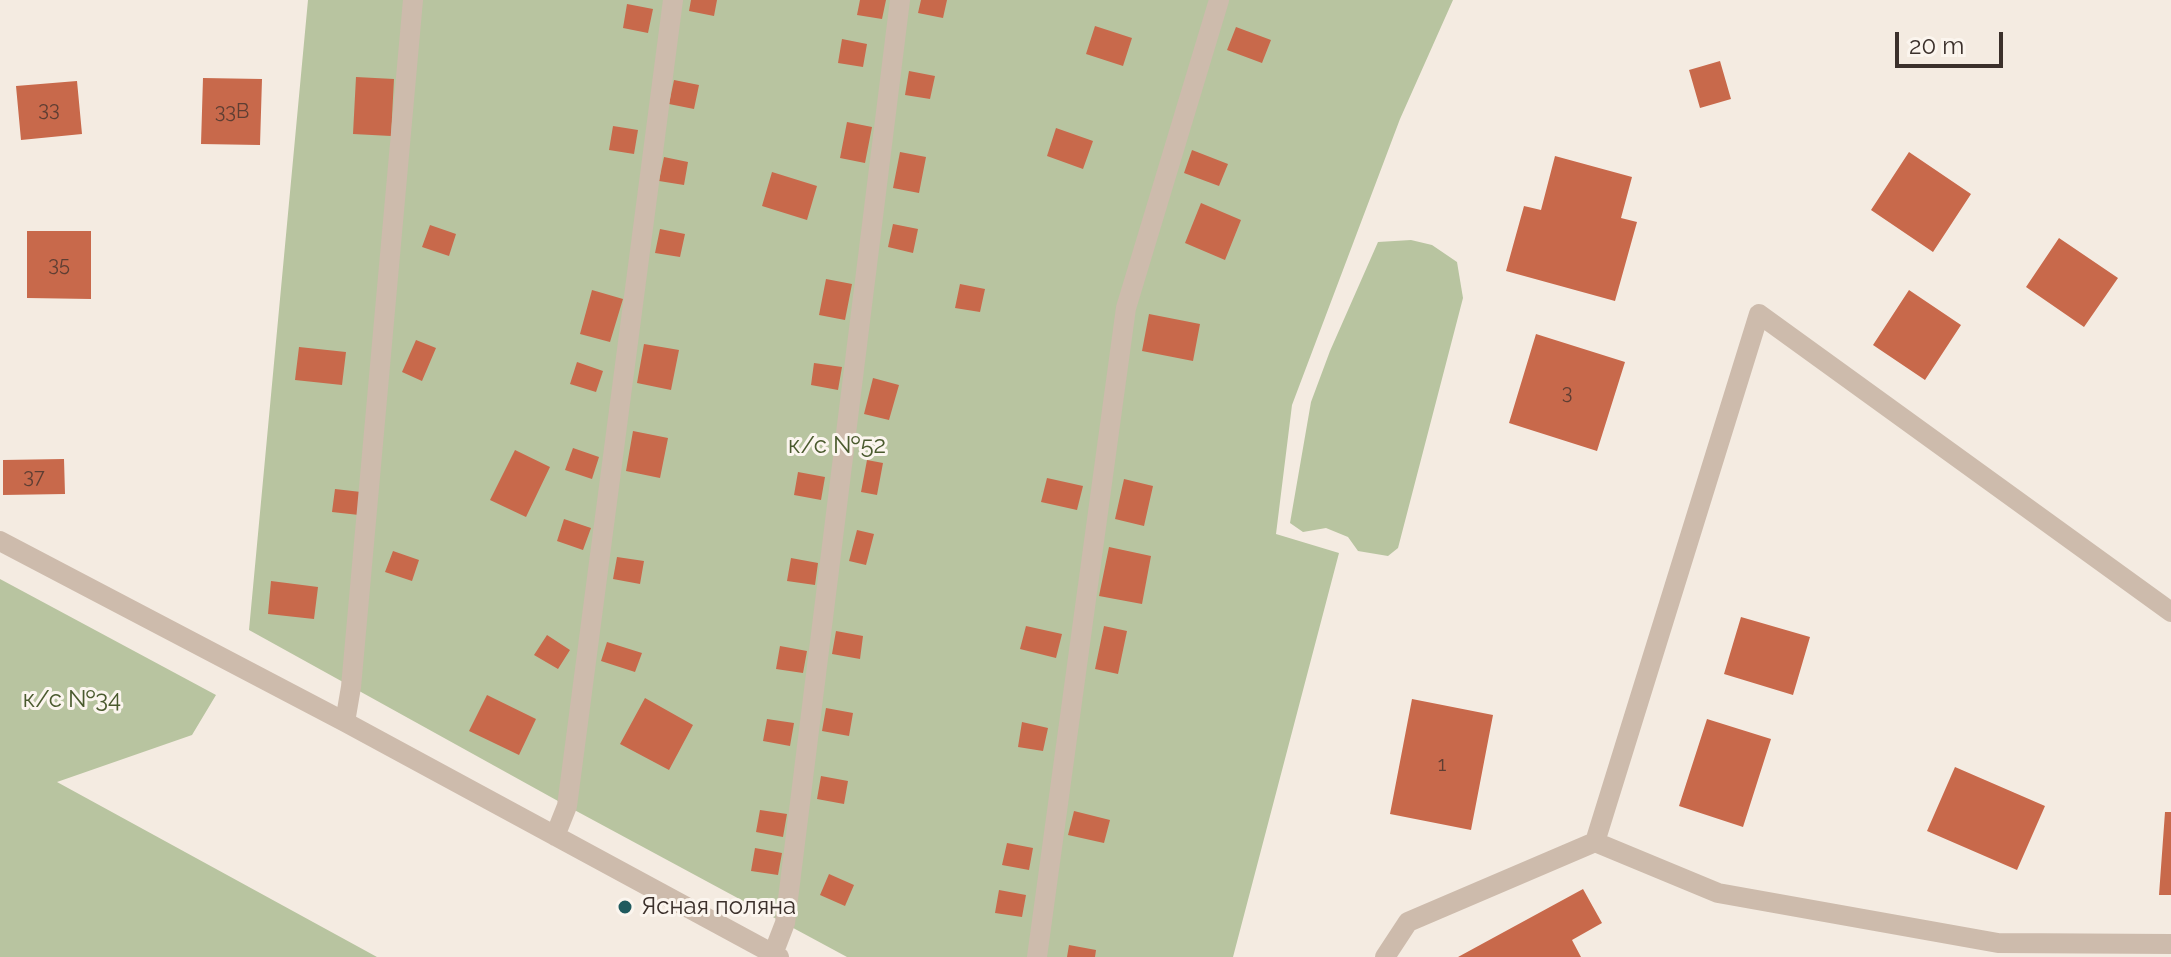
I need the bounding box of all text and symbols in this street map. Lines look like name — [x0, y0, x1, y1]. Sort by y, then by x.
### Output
scale bar — [1899, 16, 2007, 66]
text: 20 m — [1909, 31, 1964, 60]
house number: 33 — [38, 98, 60, 122]
house number: 33В — [215, 100, 249, 124]
house number: 35 — [48, 253, 70, 277]
house number: 3 — [1562, 381, 1572, 405]
park label: к/с №52 — [788, 432, 886, 460]
house number: 37 — [23, 465, 45, 489]
park label: к/с №34 — [23, 686, 121, 714]
house number: 1 — [1438, 753, 1446, 777]
place label: Ясная поляна — [641, 893, 796, 921]
marker: Ясная поляна — [616, 898, 634, 916]

